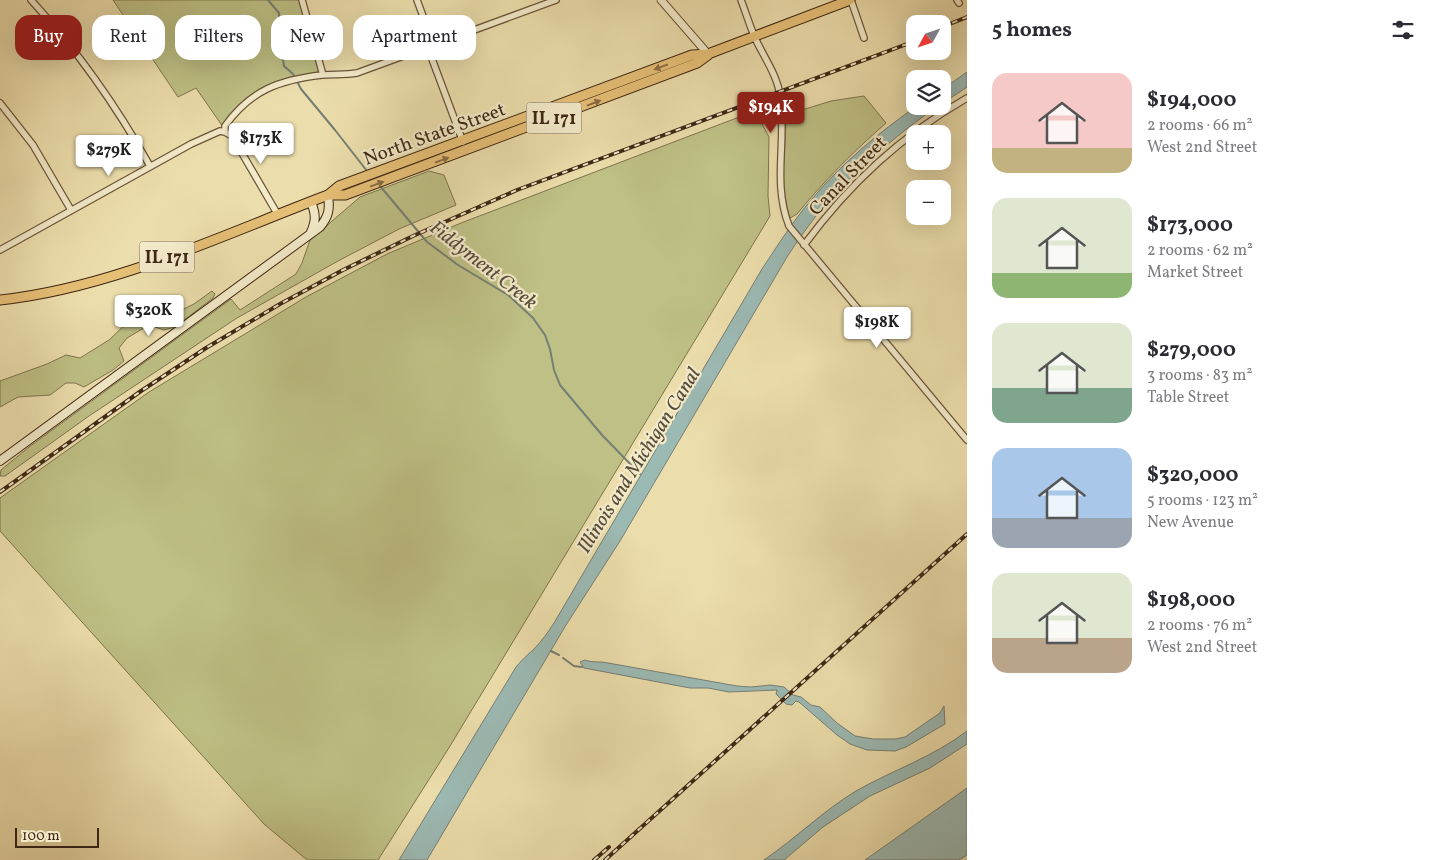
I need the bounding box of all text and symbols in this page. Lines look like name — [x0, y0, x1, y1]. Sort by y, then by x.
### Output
chip: Buy — [15, 15, 82, 60]
chip: Rent — [92, 15, 165, 60]
chip: Filters — [175, 15, 261, 60]
chip: New — [271, 15, 343, 60]
chip: Apartment — [353, 15, 476, 60]
north arrow — [906, 15, 951, 60]
map controls — [906, 15, 951, 225]
text: 5 homes — [992, 16, 1072, 45]
icon: filters — [1389, 16, 1417, 44]
one-way arrow — [654, 64, 669, 71]
button: layers — [906, 70, 951, 115]
text: $194,000 — [1147, 86, 1236, 115]
pin: $194K — [736, 92, 806, 134]
icon: home — [1032, 93, 1092, 153]
street label: North State Street — [360, 97, 510, 173]
text: $194K — [748, 97, 794, 119]
one-way arrow — [587, 99, 602, 107]
road number: IL 171 — [526, 102, 582, 134]
text: 2 rooms · 66 m² — [1147, 115, 1253, 137]
pin: $173K — [226, 122, 296, 165]
button: + — [906, 125, 951, 170]
text: $173K — [240, 128, 282, 150]
street label: Canal Street — [804, 130, 893, 222]
pin: $279K — [74, 134, 144, 177]
text: West 2nd Street — [1147, 137, 1257, 159]
text: $279K — [87, 140, 131, 162]
one-way arrow — [435, 156, 450, 164]
one-way arrow — [370, 180, 385, 188]
button: − — [906, 180, 951, 225]
text: $173,000 — [1147, 211, 1233, 240]
water label: Fiddyment Creek — [423, 214, 543, 317]
icon: home — [1032, 218, 1092, 278]
text: 2 rooms · 62 m² — [1147, 240, 1253, 262]
road number: IL 171 — [140, 242, 194, 272]
text: Market Street — [1147, 262, 1243, 284]
pin: $320K — [114, 294, 184, 337]
text: $320K — [126, 300, 172, 322]
pin: $198K — [842, 306, 912, 349]
text: $198K — [855, 312, 899, 334]
text: $279,000 — [1147, 336, 1236, 365]
icon: home — [1032, 343, 1092, 403]
water label: Illinois and Michigan Canal — [571, 363, 708, 559]
text: 3 rooms · 83 m² — [1147, 365, 1252, 387]
text: Table Street — [1147, 387, 1229, 409]
text: $320,000 — [1147, 461, 1238, 490]
icon: home — [1032, 468, 1092, 528]
text: 5 rooms · 123 m² — [1147, 490, 1258, 512]
text: New Avenue — [1147, 512, 1234, 534]
text: $198,000 — [1147, 586, 1235, 615]
icon: home — [1032, 593, 1092, 653]
text: 2 rooms · 76 m² — [1147, 615, 1252, 637]
text: West 2nd Street — [1147, 637, 1257, 659]
scale bar — [15, 825, 99, 848]
text: 100 m — [22, 827, 60, 846]

